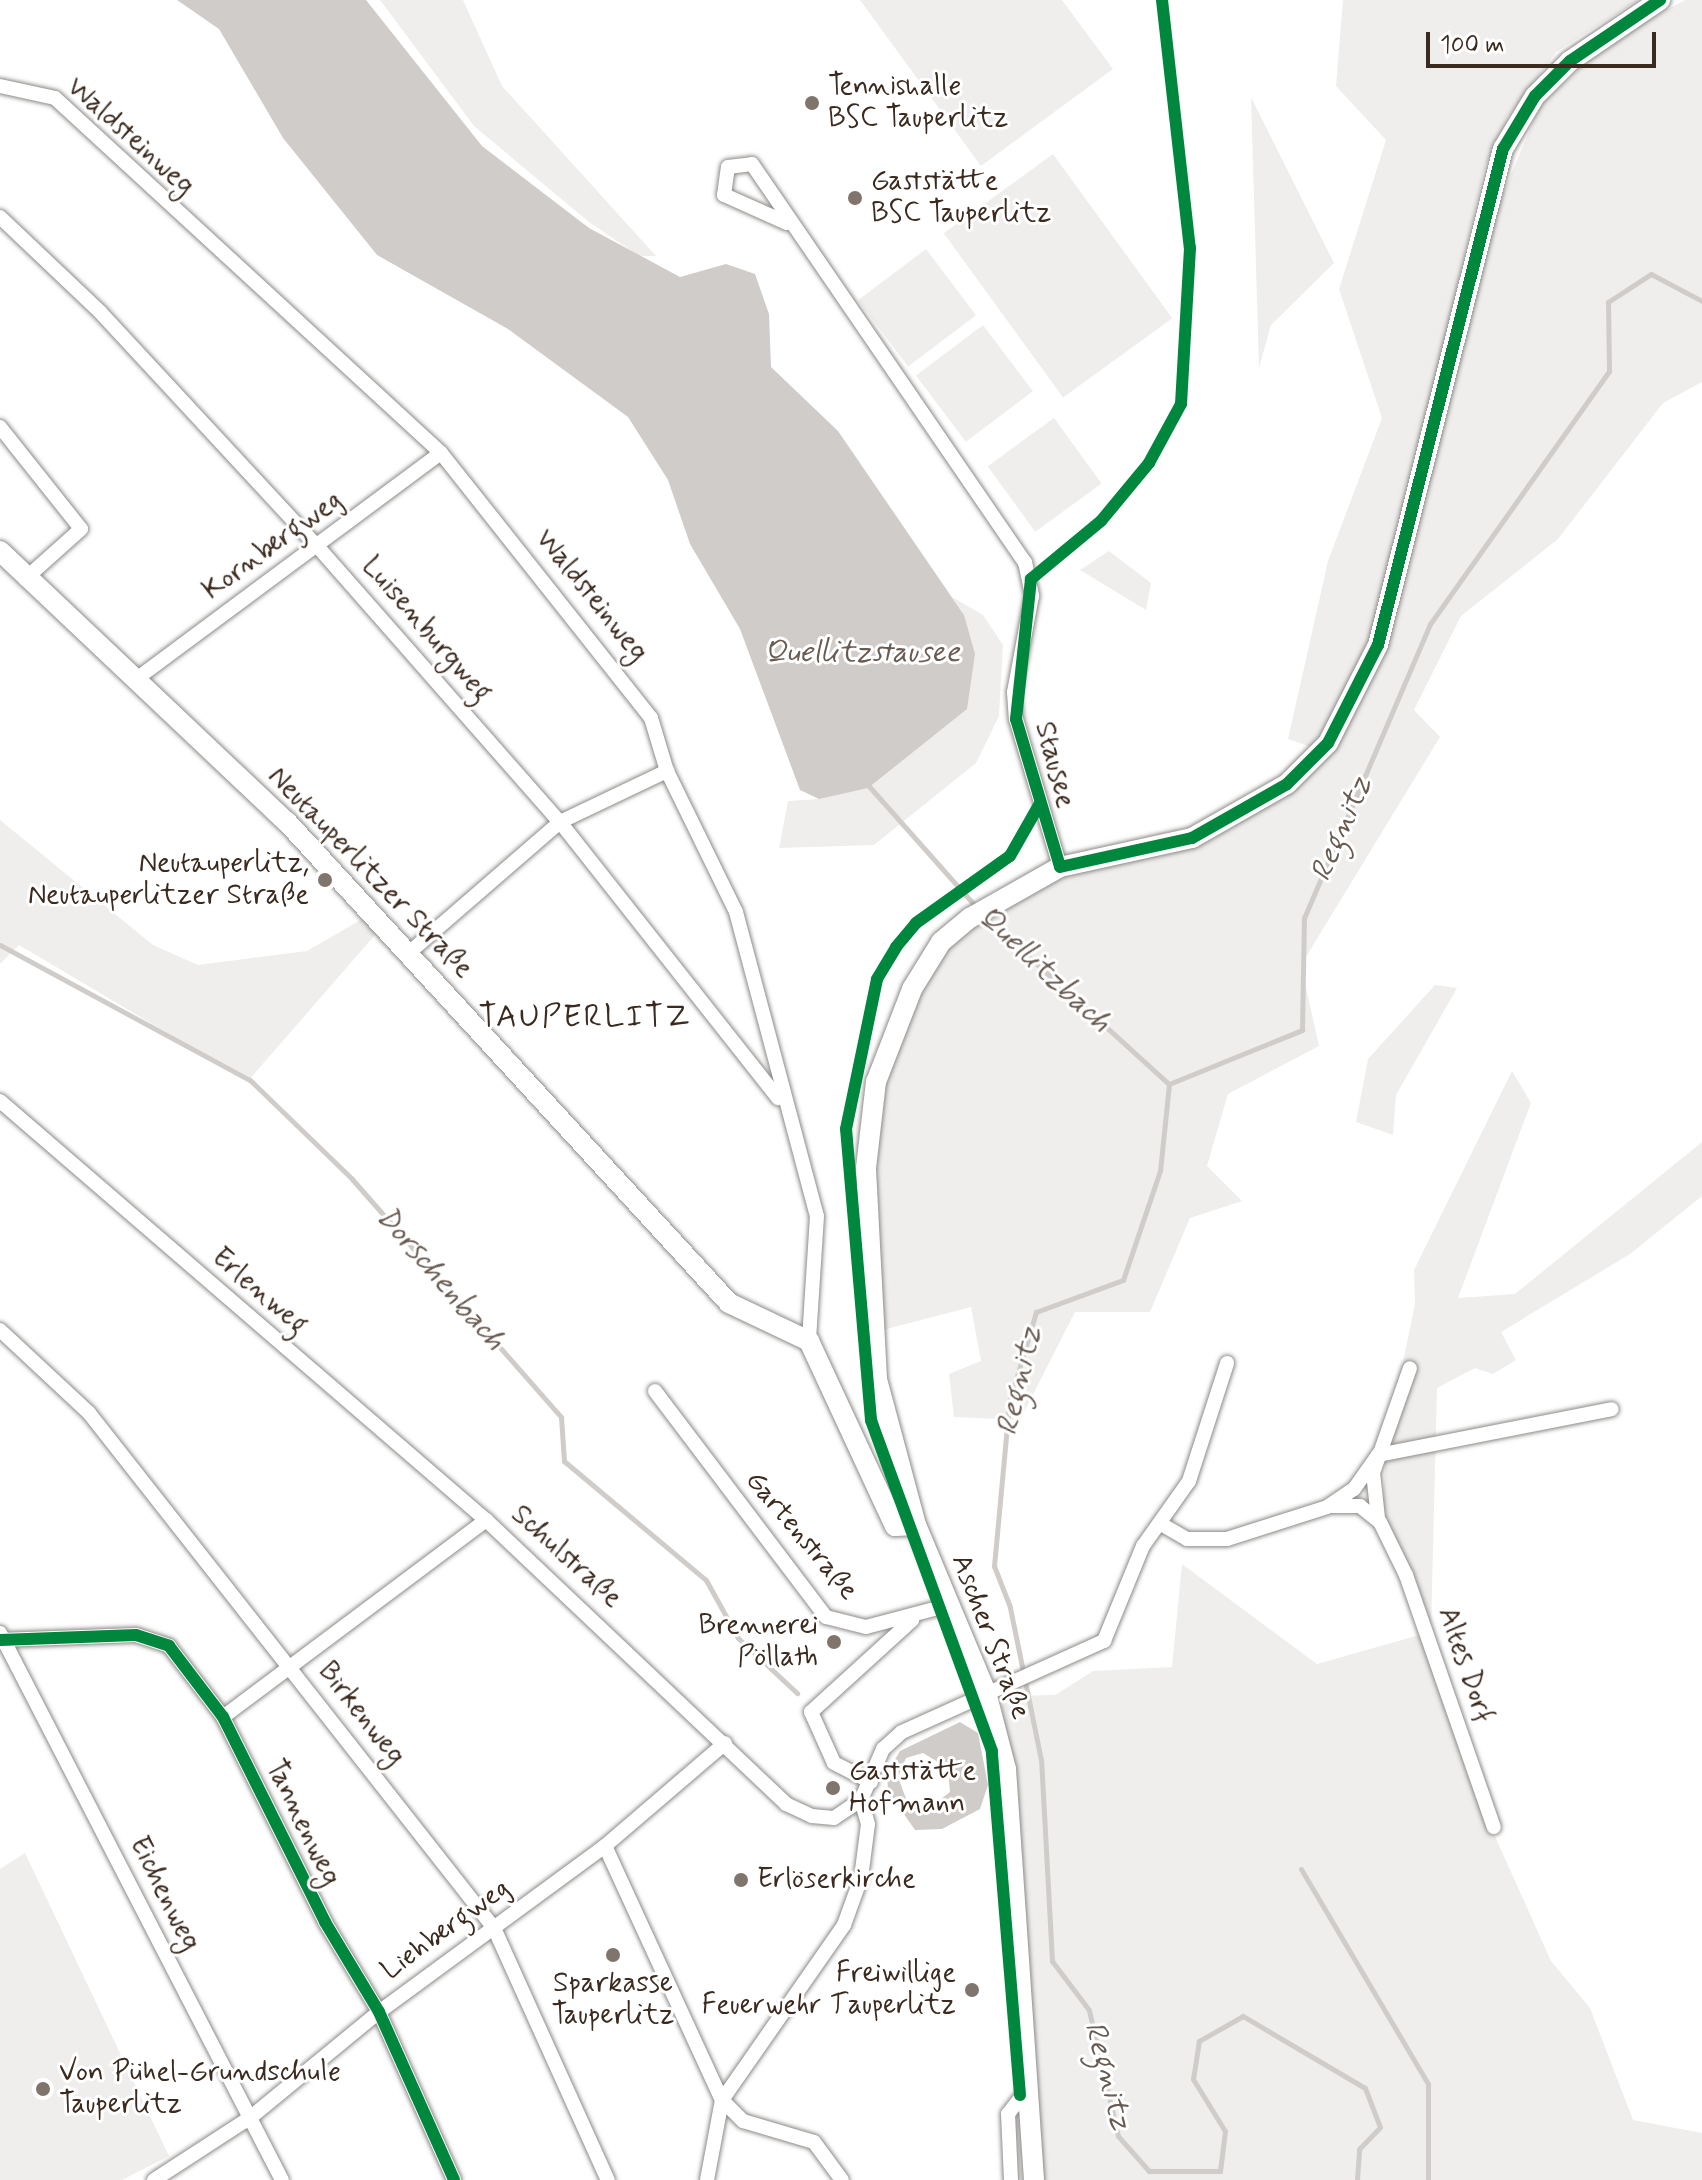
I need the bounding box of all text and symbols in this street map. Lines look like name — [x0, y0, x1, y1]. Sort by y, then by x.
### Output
scale bar — [1430, 16, 1660, 66]
text: 100 m — [1440, 30, 1504, 61]
place label: Tennishalle BSC Tauperlitz — [828, 70, 1008, 136]
street label: Waldsteinweg — [59, 71, 201, 203]
marker: Tennishalle BSC Tauperlitz — [803, 94, 821, 112]
place label: Gaststätte BSC Tauperlitz — [871, 165, 1051, 231]
marker: Gaststätte BSC Tauperlitz — [846, 189, 864, 207]
street label: Kornbergweg — [197, 484, 349, 608]
street label: Waldsteinweg — [527, 523, 655, 669]
street label: Luisenburgweg — [354, 550, 498, 710]
water label: Quellitzstausee — [764, 635, 960, 671]
street label: Stausee — [1026, 718, 1082, 812]
street label: Neutauperlitzer Straße — [260, 760, 480, 986]
water label: Regnitz — [1304, 771, 1380, 887]
place label: Neutauperlitz, Neutauperlitzer Straße — [28, 847, 309, 913]
marker: Neutauperlitz, Neutauperlitzer Straße — [316, 871, 334, 889]
water label: Quellitzbach — [970, 899, 1118, 1041]
district label: TAUPERLITZ — [476, 998, 694, 1036]
water label: Dorschenbach — [368, 1200, 512, 1358]
street label: Erlenweg — [204, 1241, 314, 1343]
water label: Regnitz — [990, 1323, 1050, 1439]
street label: Gartenstraße — [737, 1465, 865, 1607]
street label: Schulstraße — [504, 1498, 628, 1616]
street label: Ascher Straße — [943, 1550, 1037, 1724]
street label: Altes Dorf — [1429, 1603, 1501, 1727]
place label: Brennerei Pöllath — [698, 1609, 818, 1675]
marker: Brennerei Pöllath — [825, 1633, 843, 1651]
street label: Birkenweg — [310, 1656, 412, 1772]
street label: Tannenweg — [257, 1754, 347, 1892]
place label: Gaststätte Hofmann — [849, 1755, 976, 1821]
marker: Gaststätte Hofmann — [824, 1779, 842, 1797]
street label: Eichenweg — [121, 1831, 207, 1957]
place label: Erlöserkirche — [757, 1863, 916, 1897]
marker: Erlöserkirche — [732, 1871, 750, 1889]
street label: Liehbergweg — [375, 1872, 517, 1988]
marker: Sparkasse Tauperlitz — [604, 1946, 622, 1964]
place label: Freiwillige Feuerwehr Tauperlitz — [706, 1957, 956, 2023]
place label: Sparkasse Tauperlitz — [552, 1967, 674, 2033]
marker: Freiwillige Feuerwehr Tauperlitz — [963, 1981, 981, 1999]
water label: Regnitz — [1075, 2018, 1139, 2134]
place label: Von Pühel-Grundschule Tauperlitz — [59, 2056, 339, 2122]
marker: Von Pühel-Grundschule Tauperlitz — [34, 2080, 52, 2098]

